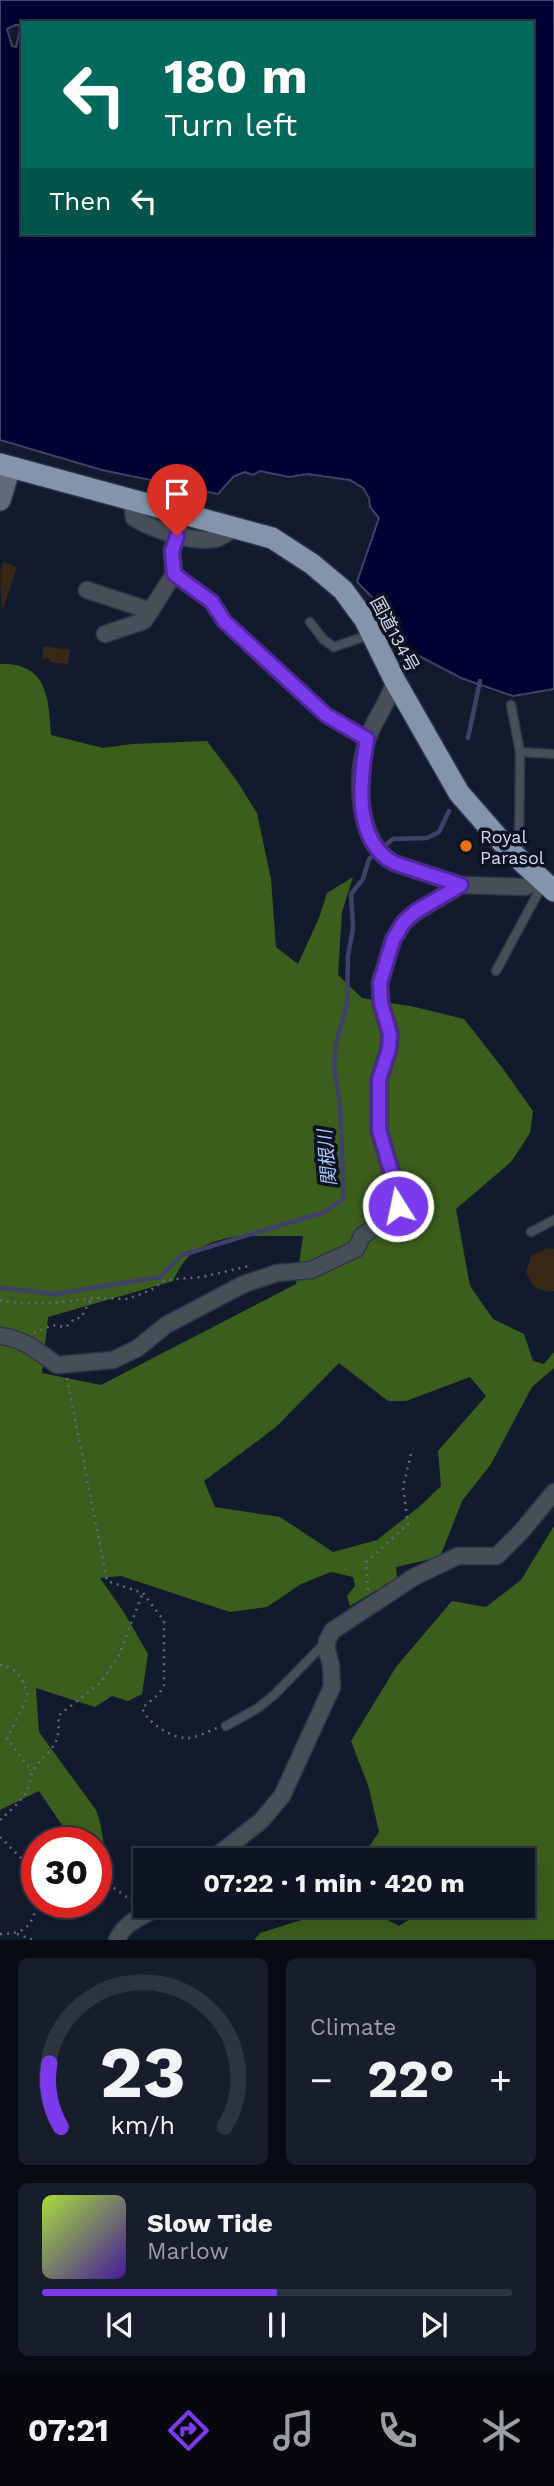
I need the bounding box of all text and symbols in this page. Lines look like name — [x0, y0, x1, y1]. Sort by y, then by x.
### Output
text: 180 m — [164, 47, 308, 105]
icon: left — [49, 49, 140, 140]
text: Turn left — [164, 106, 297, 144]
icon: left — [125, 182, 163, 220]
text: Then — [49, 186, 111, 216]
pin — [147, 464, 207, 536]
icon: arrive — [158, 475, 196, 513]
street label: 国道134号 — [366, 593, 424, 675]
place label: Royal Parasol — [480, 826, 545, 868]
marker: Royal Parasol — [458, 838, 474, 854]
water label: 関根川 — [313, 1127, 341, 1187]
position arrow — [361, 1169, 435, 1243]
speed limit sign: 30 — [21, 1827, 112, 1918]
text: 07:22 · 1 min · 420 m — [203, 1868, 465, 1898]
text: Climate — [310, 2014, 396, 2041]
text: 23 — [100, 2030, 186, 2116]
text: 22° — [367, 2049, 455, 2110]
text: − — [310, 2058, 333, 2102]
text: + — [489, 2058, 512, 2102]
text: km/h — [111, 2111, 175, 2140]
text: Slow Tide — [147, 2208, 273, 2238]
text: Marlow — [147, 2238, 229, 2265]
icon: previous — [101, 2306, 139, 2344]
icon: pause — [258, 2306, 296, 2344]
icon: next — [415, 2306, 453, 2344]
icon: directions — [164, 2406, 213, 2455]
icon: music — [269, 2406, 318, 2455]
icon: phone — [373, 2406, 422, 2455]
icon: climate — [477, 2406, 526, 2455]
text: 07:21 — [28, 2411, 109, 2449]

